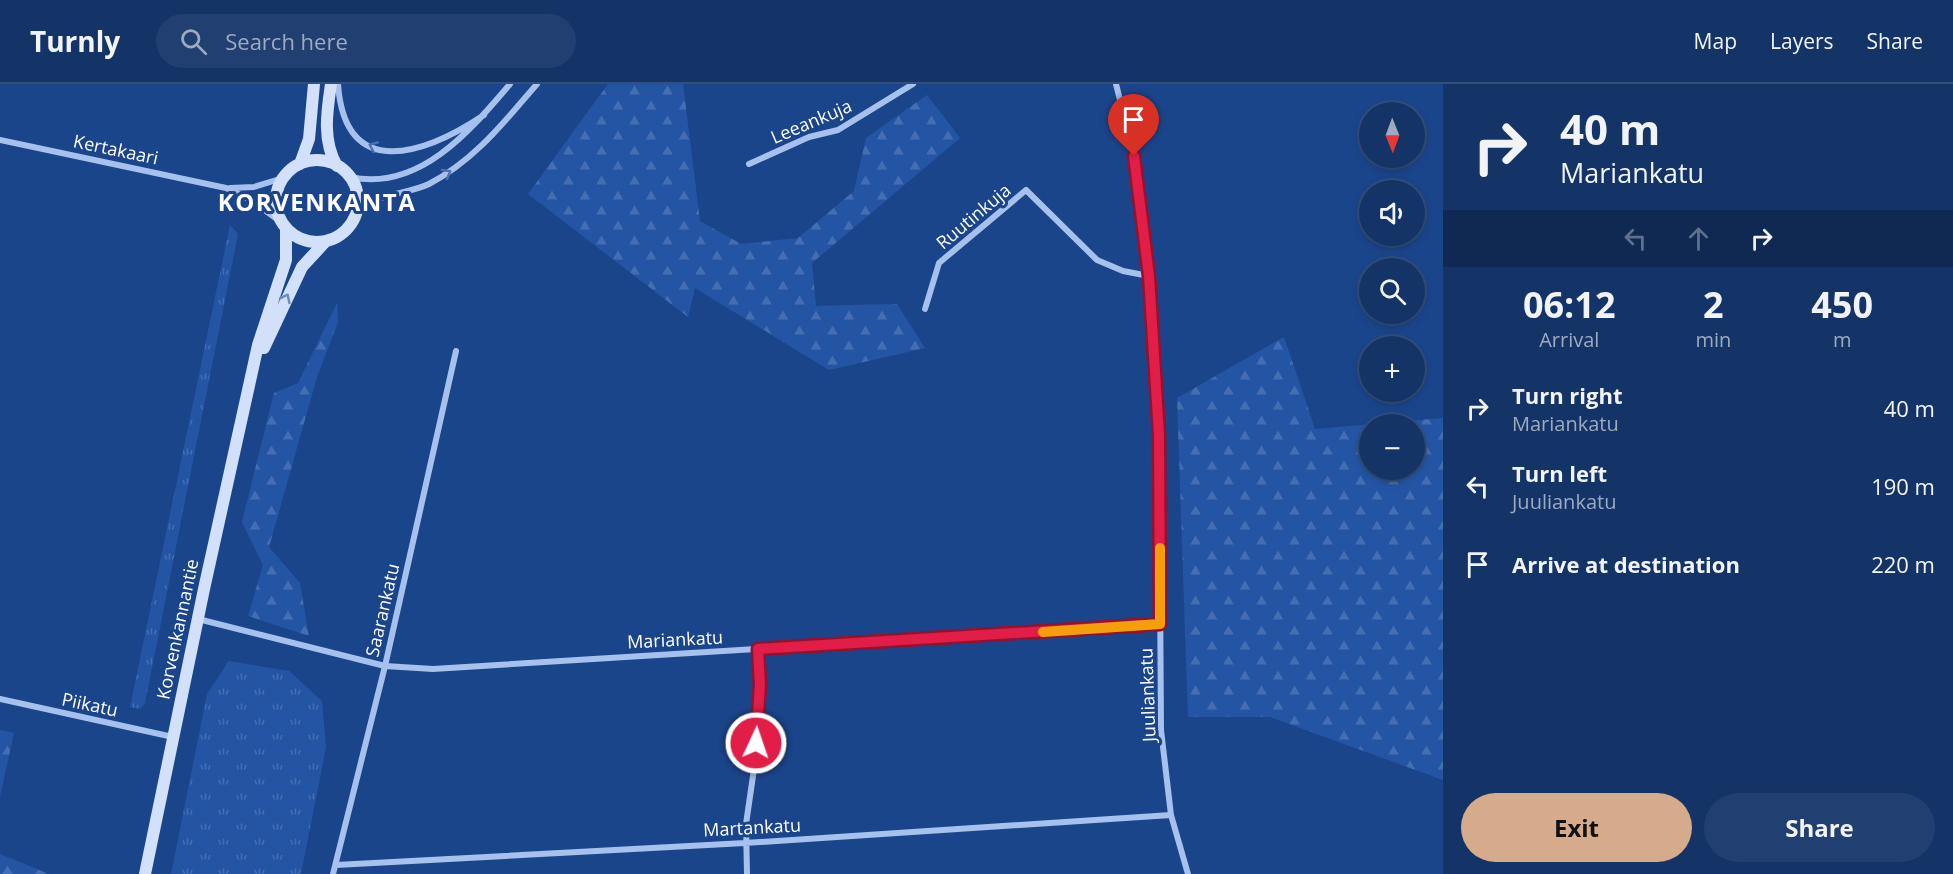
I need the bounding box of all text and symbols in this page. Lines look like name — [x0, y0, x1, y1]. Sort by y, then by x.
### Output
search box — [156, 14, 576, 68]
text: Turnly — [30, 22, 120, 60]
icon: search — [177, 25, 210, 58]
text: Search here — [225, 26, 348, 56]
text: Map — [1694, 27, 1737, 55]
text: Layers — [1770, 27, 1834, 55]
text: Share — [1867, 27, 1923, 55]
street label: Leeankuja — [767, 93, 855, 149]
pin — [1108, 94, 1159, 156]
text: 40 m — [1560, 100, 1660, 157]
north arrow — [1359, 102, 1425, 168]
map controls — [1359, 102, 1425, 480]
icon: arrive — [1117, 103, 1150, 136]
icon: right — [1461, 108, 1539, 186]
street label: Kertakaari — [71, 128, 161, 170]
one-way arrow — [368, 141, 379, 153]
text: Mariankatu — [1560, 154, 1704, 191]
one-way arrow — [441, 169, 452, 180]
street label: Ruutinkuja — [931, 178, 1015, 254]
button: sound — [1359, 180, 1425, 246]
district label: KORVENKANTA — [218, 185, 416, 218]
icon: left — [1619, 222, 1652, 255]
icon: ahead — [1682, 222, 1715, 255]
icon: right — [1745, 222, 1778, 255]
button: search — [1359, 258, 1425, 324]
text: 06:12 — [1523, 280, 1616, 329]
text: 2 — [1703, 280, 1724, 329]
text: 450 — [1811, 280, 1873, 329]
one-way arrow — [279, 294, 290, 305]
text: Arrival — [1539, 326, 1599, 353]
text: min — [1695, 326, 1731, 353]
text: m — [1833, 326, 1851, 353]
button: + — [1359, 336, 1425, 402]
text: Turn right — [1512, 380, 1623, 410]
icon: right — [1461, 392, 1494, 425]
text: 40 m — [1884, 393, 1935, 423]
text: Mariankatu — [1512, 410, 1619, 437]
button: − — [1359, 414, 1425, 480]
text: Turn left — [1512, 458, 1607, 488]
icon: left — [1461, 470, 1494, 503]
text: 190 m — [1871, 471, 1935, 501]
text: Juuliankatu — [1512, 488, 1616, 515]
icon: arrive — [1461, 548, 1494, 581]
text: Arrive at destination — [1512, 549, 1740, 579]
text: 220 m — [1871, 549, 1935, 579]
street label: Korvenkannantie — [150, 557, 204, 701]
street label: Saarankatu — [360, 561, 404, 659]
street label: Mariankatu — [626, 625, 724, 653]
street label: Juuliankatu — [1133, 648, 1161, 744]
street label: Piikatu — [60, 686, 120, 722]
position arrow — [724, 711, 788, 775]
button: Exit — [1461, 793, 1692, 862]
button: Share — [1704, 793, 1935, 862]
street label: Martankatu — [702, 812, 802, 842]

